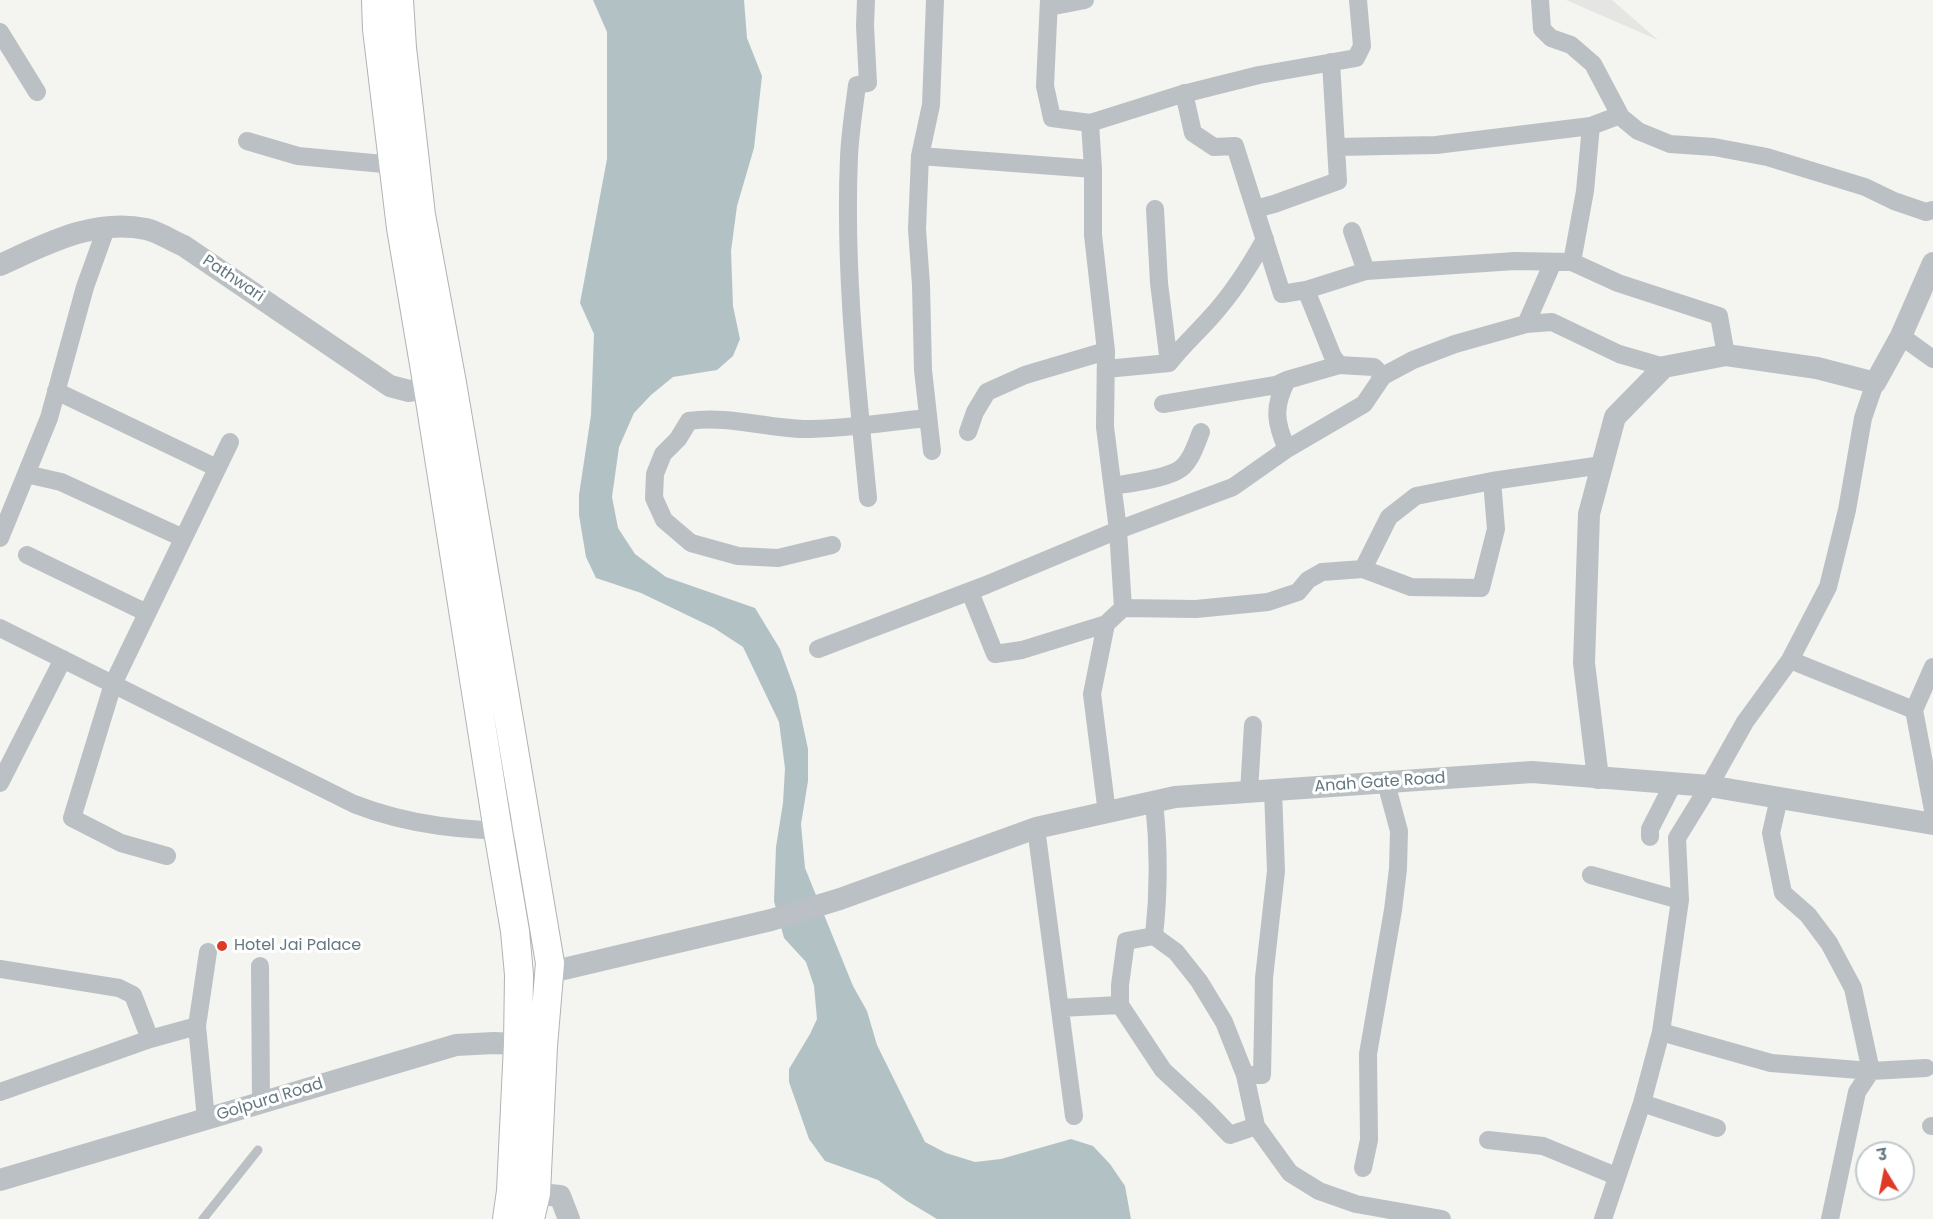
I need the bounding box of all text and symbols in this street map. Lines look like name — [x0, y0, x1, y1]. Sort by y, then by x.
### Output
street label: Pathwari — [199, 251, 267, 307]
street label: Anah Gate Road — [1314, 769, 1446, 797]
place label: Hotel Jai Palace — [234, 936, 361, 956]
marker: Hotel Jai Palace — [215, 939, 229, 953]
street label: Golpura Road — [214, 1075, 326, 1125]
north arrow — [1855, 1141, 1915, 1201]
text: उ — [1876, 1143, 1889, 1167]

